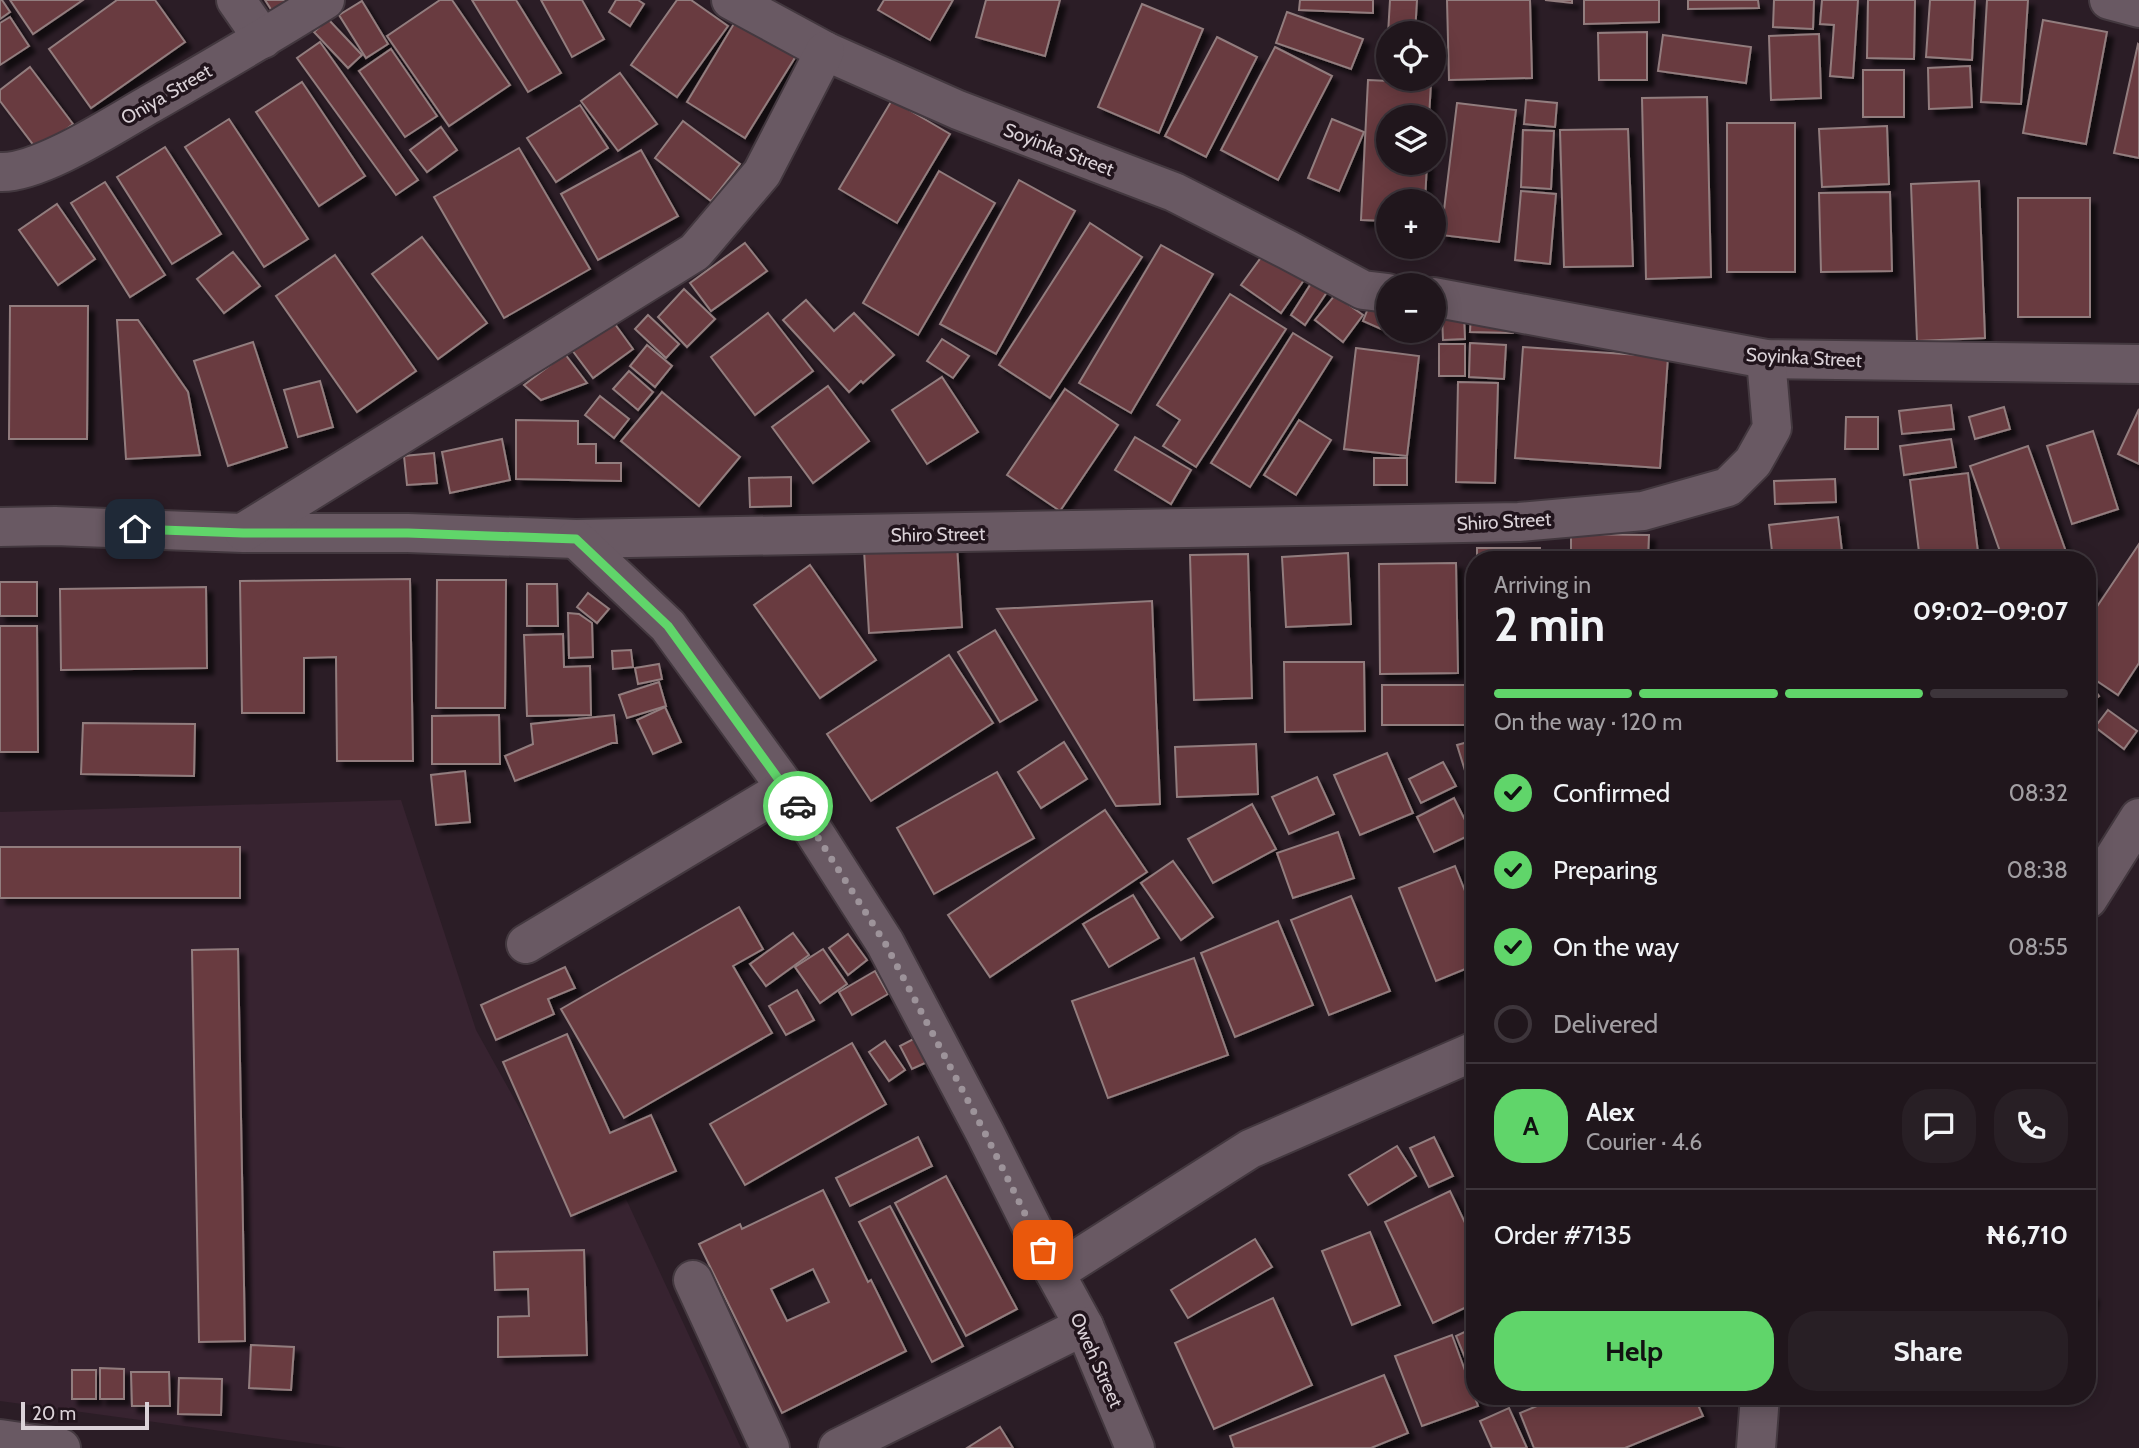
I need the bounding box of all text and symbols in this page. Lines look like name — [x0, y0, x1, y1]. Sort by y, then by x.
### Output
map controls — [1376, 21, 1446, 343]
button: locate — [1376, 21, 1446, 91]
street label: Oniya Street — [117, 59, 216, 130]
button: layers — [1376, 105, 1446, 175]
street label: Soyinka Street — [1000, 118, 1118, 181]
button: + — [1376, 189, 1446, 259]
button: − — [1376, 273, 1446, 343]
street label: Soyinka Street — [1745, 343, 1863, 372]
pin — [105, 499, 165, 559]
street label: Shiro Street — [1456, 508, 1552, 535]
icon: home — [116, 510, 154, 548]
street label: Shiro Street — [891, 522, 986, 547]
text: Arriving in — [1494, 571, 1591, 599]
text: 09:02–09:07 — [1913, 595, 2068, 627]
text: 2 min — [1494, 597, 1605, 653]
text: On the way · 120 m — [1494, 708, 1682, 736]
courier — [763, 771, 833, 841]
icon: check — [1494, 774, 1532, 812]
text: Confirmed — [1553, 777, 1670, 809]
text: 08:32 — [2009, 779, 2068, 807]
icon: car — [779, 787, 817, 825]
icon: check — [1494, 851, 1532, 889]
text: Preparing — [1553, 854, 1657, 886]
text: 08:38 — [2007, 856, 2068, 884]
icon: check — [1494, 928, 1532, 966]
text: On the way — [1553, 931, 1679, 963]
text: 08:55 — [2008, 933, 2068, 961]
text: Delivered — [1553, 1008, 1658, 1040]
button: chat — [1902, 1089, 1976, 1163]
button: phone — [1994, 1089, 2068, 1163]
text: Alex — [1586, 1096, 1635, 1128]
text: A — [1523, 1110, 1539, 1142]
text: Courier · 4.6 — [1586, 1128, 1702, 1156]
text: Order #7135 — [1494, 1219, 1632, 1251]
text: ₦6,710 — [1985, 1219, 2068, 1251]
pin — [1013, 1220, 1073, 1280]
icon: bag — [1024, 1231, 1062, 1269]
street label: Oweh Street — [1065, 1309, 1128, 1412]
button: Help — [1494, 1311, 1774, 1391]
button: Share — [1788, 1311, 2068, 1391]
scale bar — [21, 1399, 149, 1431]
text: 20 m — [32, 1402, 76, 1425]

